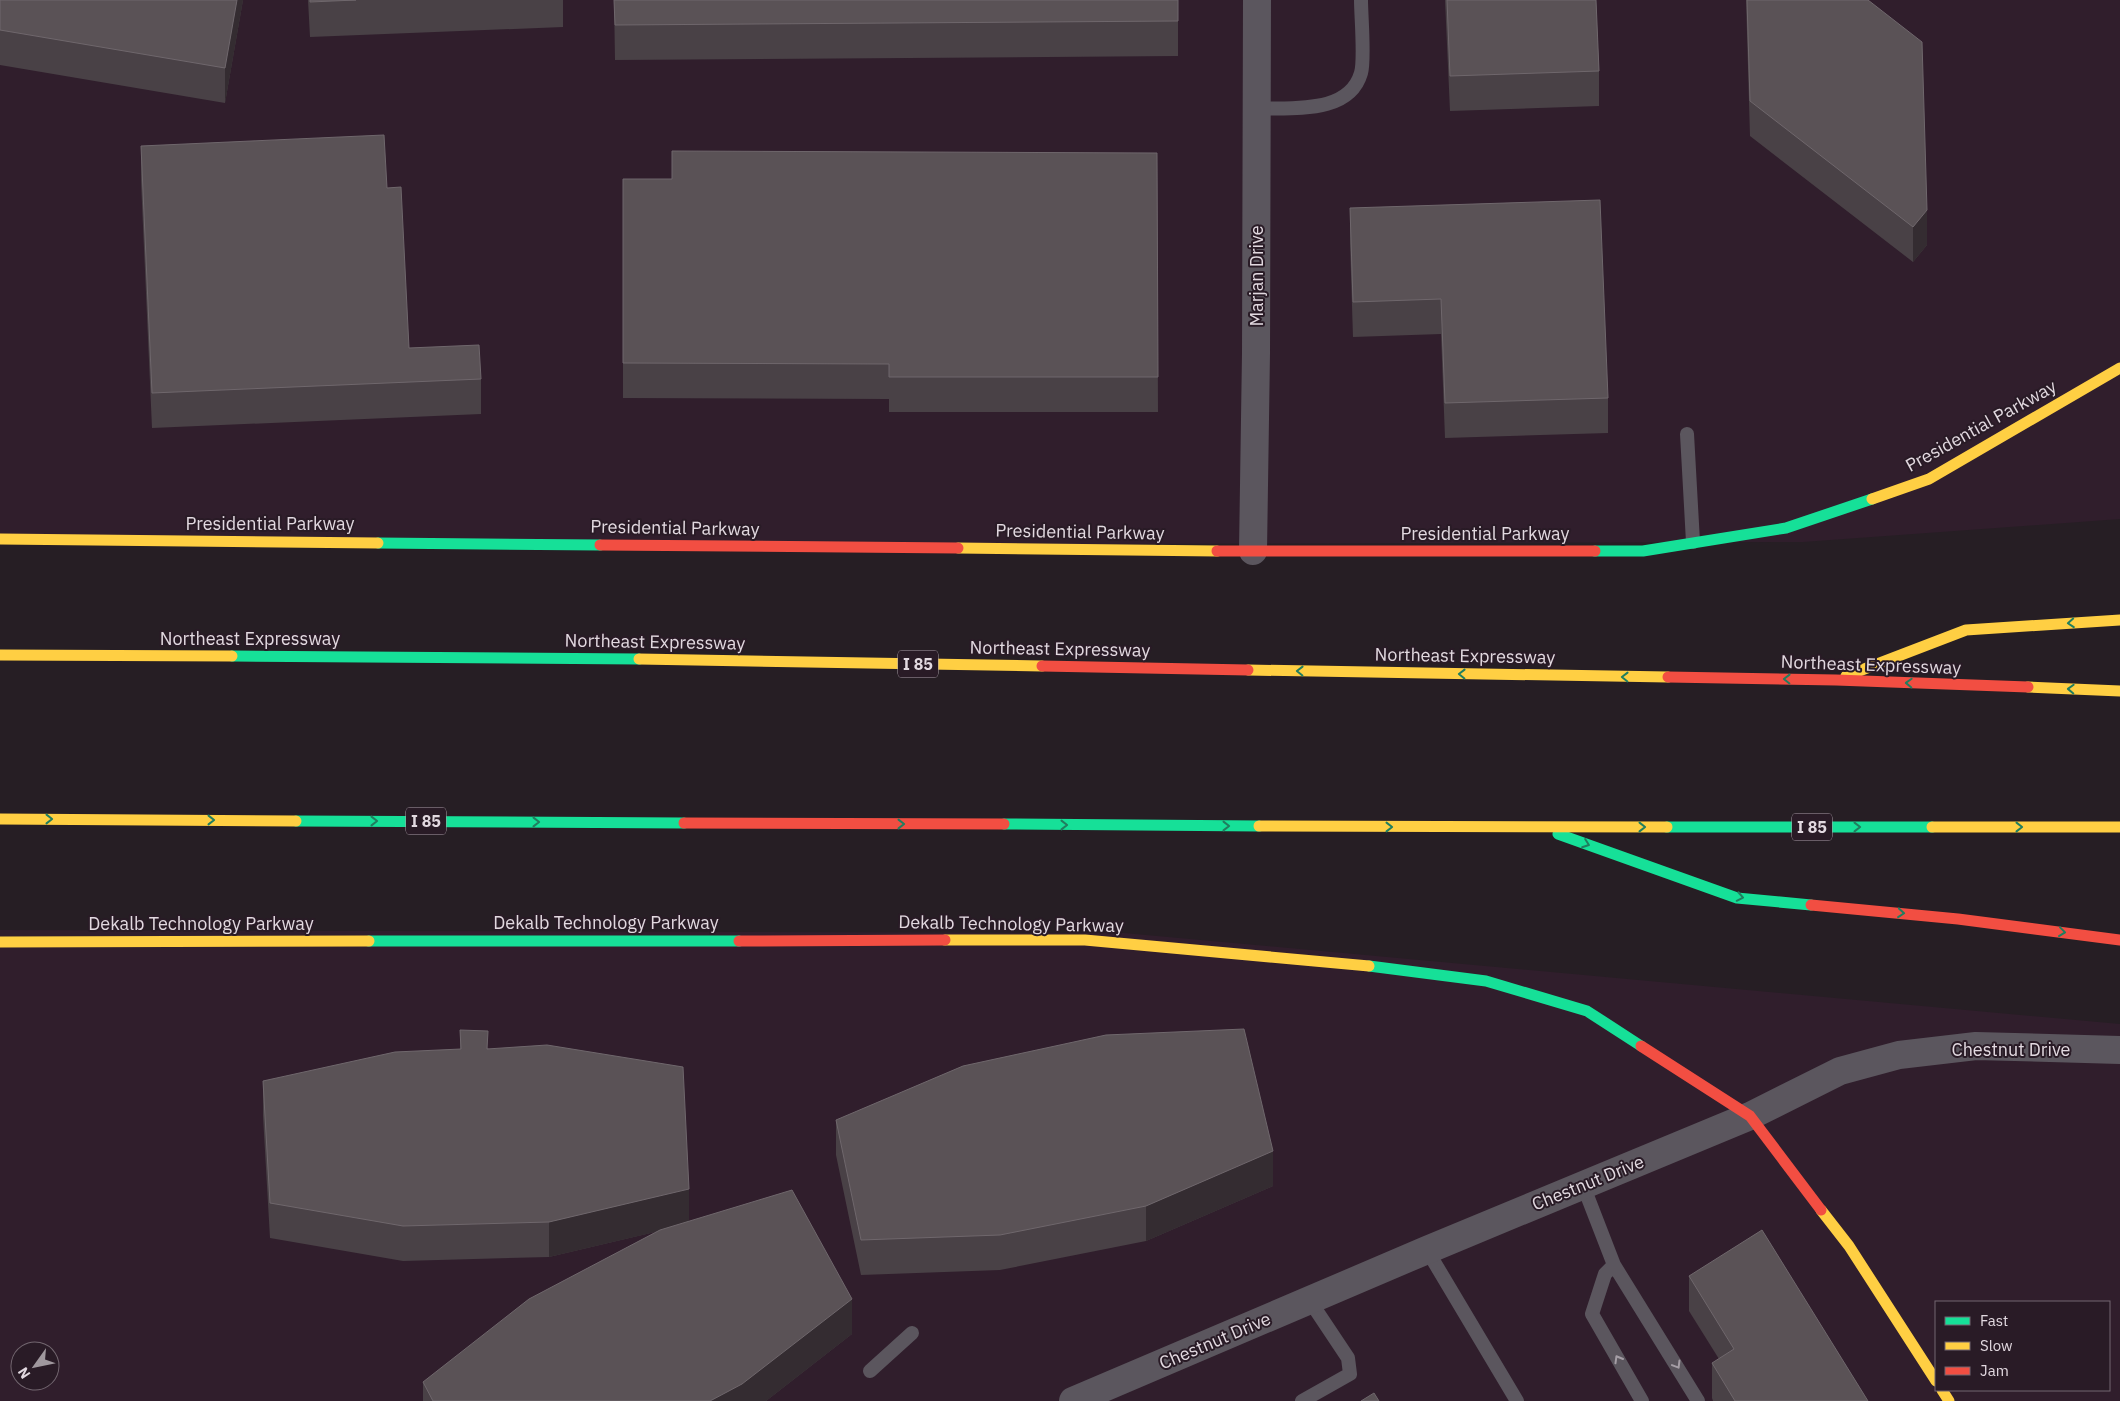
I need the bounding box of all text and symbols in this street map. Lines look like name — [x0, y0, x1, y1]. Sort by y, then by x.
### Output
street label: Marjan Drive — [1245, 225, 1268, 327]
street label: Presidential Parkway — [1901, 375, 2060, 477]
street label: Presidential Parkway — [185, 512, 355, 535]
street label: Presidential Parkway — [590, 515, 760, 540]
street label: Presidential Parkway — [995, 519, 1165, 544]
street label: Presidential Parkway — [1400, 522, 1570, 545]
one-way arrow — [2067, 617, 2075, 628]
street label: Northeast Expressway — [160, 627, 340, 650]
street label: Northeast Expressway — [565, 628, 746, 655]
street label: Northeast Expressway — [970, 635, 1151, 662]
street label: Northeast Expressway — [1375, 642, 1556, 669]
street label: Northeast Expressway — [1780, 650, 1962, 679]
road number: I 85 — [898, 651, 938, 678]
one-way arrow — [1296, 666, 1304, 676]
one-way arrow — [1458, 669, 1466, 679]
one-way arrow — [1621, 671, 1629, 682]
one-way arrow — [1783, 674, 1791, 684]
one-way arrow — [1905, 678, 1912, 688]
one-way arrow — [2067, 684, 2075, 695]
road number: I 85 — [406, 808, 446, 834]
one-way arrow — [45, 814, 53, 824]
road number: I 85 — [1792, 814, 1832, 840]
one-way arrow — [208, 815, 215, 825]
one-way arrow — [370, 816, 378, 826]
one-way arrow — [532, 817, 540, 827]
one-way arrow — [898, 819, 906, 829]
one-way arrow — [1060, 820, 1068, 830]
one-way arrow — [1223, 821, 1231, 831]
one-way arrow — [1386, 822, 1393, 832]
one-way arrow — [1638, 822, 1646, 832]
one-way arrow — [1853, 822, 1861, 832]
one-way arrow — [2016, 822, 2023, 832]
one-way arrow — [1581, 838, 1590, 848]
one-way arrow — [1735, 891, 1744, 902]
one-way arrow — [1897, 907, 1905, 918]
street label: Dekalb Technology Parkway — [898, 910, 1124, 937]
street label: Dekalb Technology Parkway — [493, 911, 719, 934]
street label: Dekalb Technology Parkway — [88, 912, 314, 935]
one-way arrow — [2058, 927, 2067, 937]
street label: Chestnut Drive — [1951, 1038, 2071, 1061]
street label: Chestnut Drive — [1528, 1150, 1647, 1215]
legend — [1935, 1301, 2110, 1391]
street label: Chestnut Drive — [1156, 1307, 1274, 1374]
text: Fast — [1980, 1311, 2008, 1330]
text: Slow — [1980, 1336, 2013, 1355]
north arrow — [10, 1341, 60, 1391]
one-way arrow — [1614, 1355, 1624, 1364]
one-way arrow — [1670, 1359, 1680, 1368]
text: Jam — [1980, 1361, 2009, 1380]
text: N — [14, 1364, 34, 1382]

